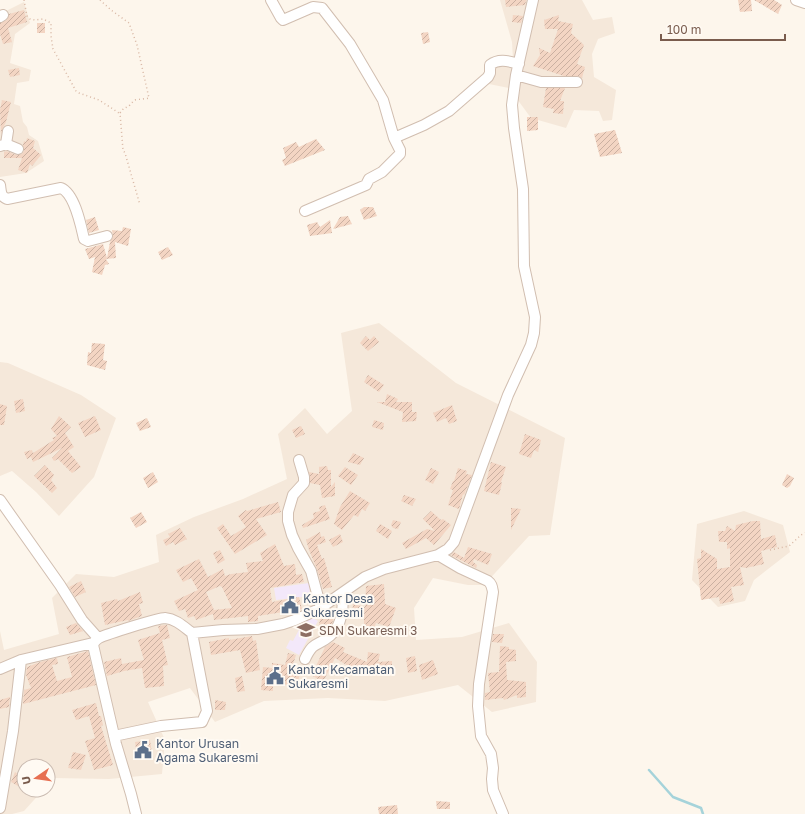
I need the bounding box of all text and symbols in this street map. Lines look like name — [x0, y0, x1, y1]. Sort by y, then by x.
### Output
scale bar — [661, 16, 785, 42]
text: 100 m — [667, 22, 701, 37]
place label: Kantor Desa Sukaresmi — [303, 591, 373, 620]
public building icon: Kantor Desa Sukaresmi — [280, 595, 300, 615]
school or university icon: SDN Sukaresmi 3 — [296, 620, 316, 640]
place label: SDN Sukaresmi 3 — [319, 623, 417, 638]
place label: Kantor Kecamatan Sukaresmi — [288, 662, 394, 691]
public building icon: Kantor Kecamatan Sukaresmi — [265, 666, 285, 686]
place label: Kantor Urusan Agama Sukaresmi — [156, 736, 259, 765]
public building icon: Kantor Urusan Agama Sukaresmi — [133, 740, 153, 760]
north arrow — [16, 758, 56, 798]
text: U — [19, 775, 33, 786]

